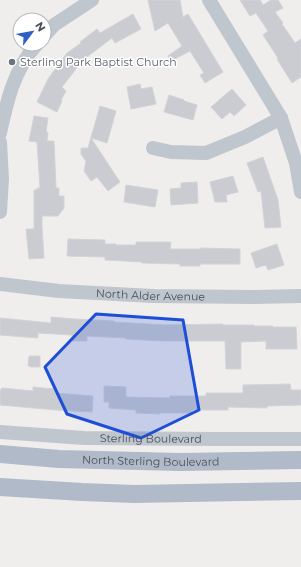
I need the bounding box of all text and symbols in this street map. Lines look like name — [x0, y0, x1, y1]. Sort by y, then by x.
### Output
north arrow — [12, 12, 52, 52]
text: N — [32, 19, 49, 34]
place label: Sterling Park Baptist Church — [20, 55, 177, 69]
marker: Sterling Park Baptist Church — [7, 57, 17, 67]
street label: North Alder Avenue — [96, 286, 205, 304]
street label: Sterling Boulevard — [100, 431, 202, 446]
street label: North Sterling Boulevard — [82, 453, 219, 469]

